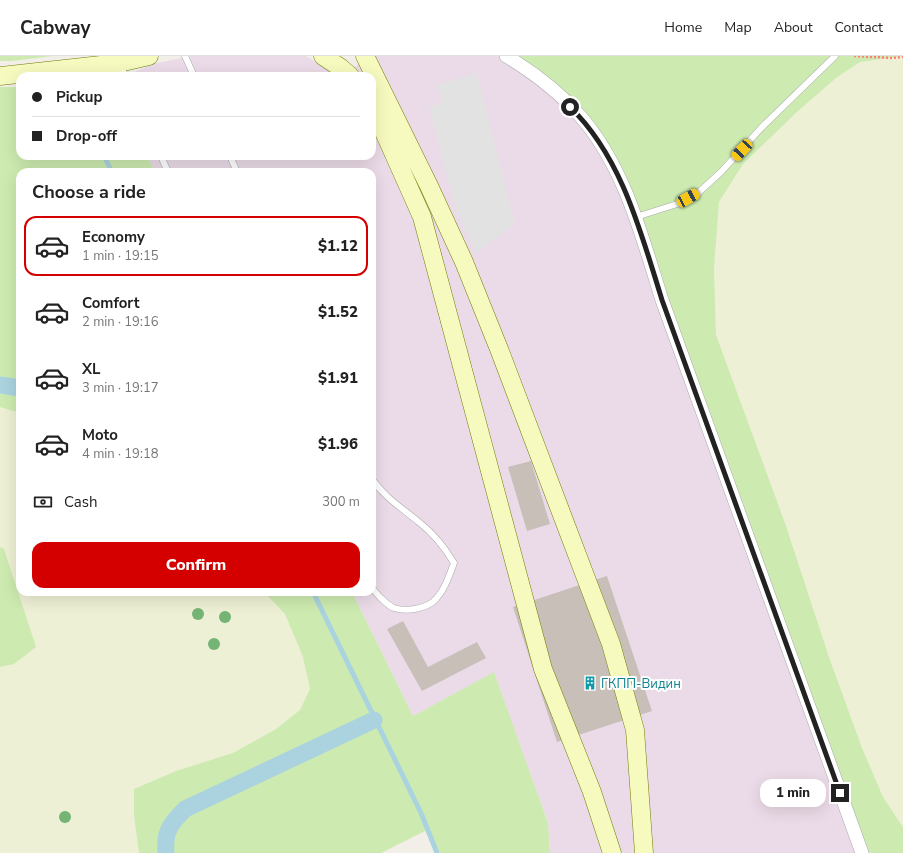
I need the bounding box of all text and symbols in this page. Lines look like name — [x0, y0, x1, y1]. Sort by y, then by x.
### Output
text: Cabway — [20, 15, 90, 41]
text: Home — [664, 18, 702, 37]
text: Map — [724, 18, 752, 37]
text: About — [774, 18, 813, 37]
text: Contact — [835, 18, 883, 37]
text: Pickup — [56, 87, 102, 107]
route start — [561, 98, 579, 116]
text: Drop-off — [56, 126, 117, 146]
car — [729, 137, 755, 163]
text: Choose a ride — [32, 180, 146, 204]
car — [675, 187, 701, 209]
text: Economy — [82, 227, 145, 247]
icon: car — [34, 228, 70, 264]
text: $1.12 — [318, 236, 358, 256]
text: 1 min · 19:15 — [82, 247, 158, 265]
text: Comfort — [82, 293, 139, 313]
icon: car — [34, 294, 70, 330]
text: $1.52 — [318, 302, 358, 322]
text: 2 min · 19:16 — [82, 313, 158, 331]
text: XL — [82, 359, 101, 379]
icon: car — [34, 360, 70, 396]
text: $1.91 — [318, 368, 358, 388]
text: 3 min · 19:17 — [82, 379, 158, 397]
text: Moto — [82, 425, 118, 445]
icon: car — [34, 426, 70, 462]
text: $1.96 — [318, 434, 358, 454]
text: 4 min · 19:18 — [82, 445, 158, 463]
icon: cash — [32, 491, 54, 513]
text: Cash — [64, 492, 98, 512]
text: 300 m — [322, 493, 360, 511]
button: Confirm — [32, 542, 360, 588]
building icon: ГКПП-Видин — [582, 675, 598, 691]
place label: ГКПП-Видин — [601, 675, 681, 693]
callout: 1 min — [760, 779, 826, 807]
text: 1 min — [776, 784, 810, 802]
route end — [831, 784, 849, 802]

